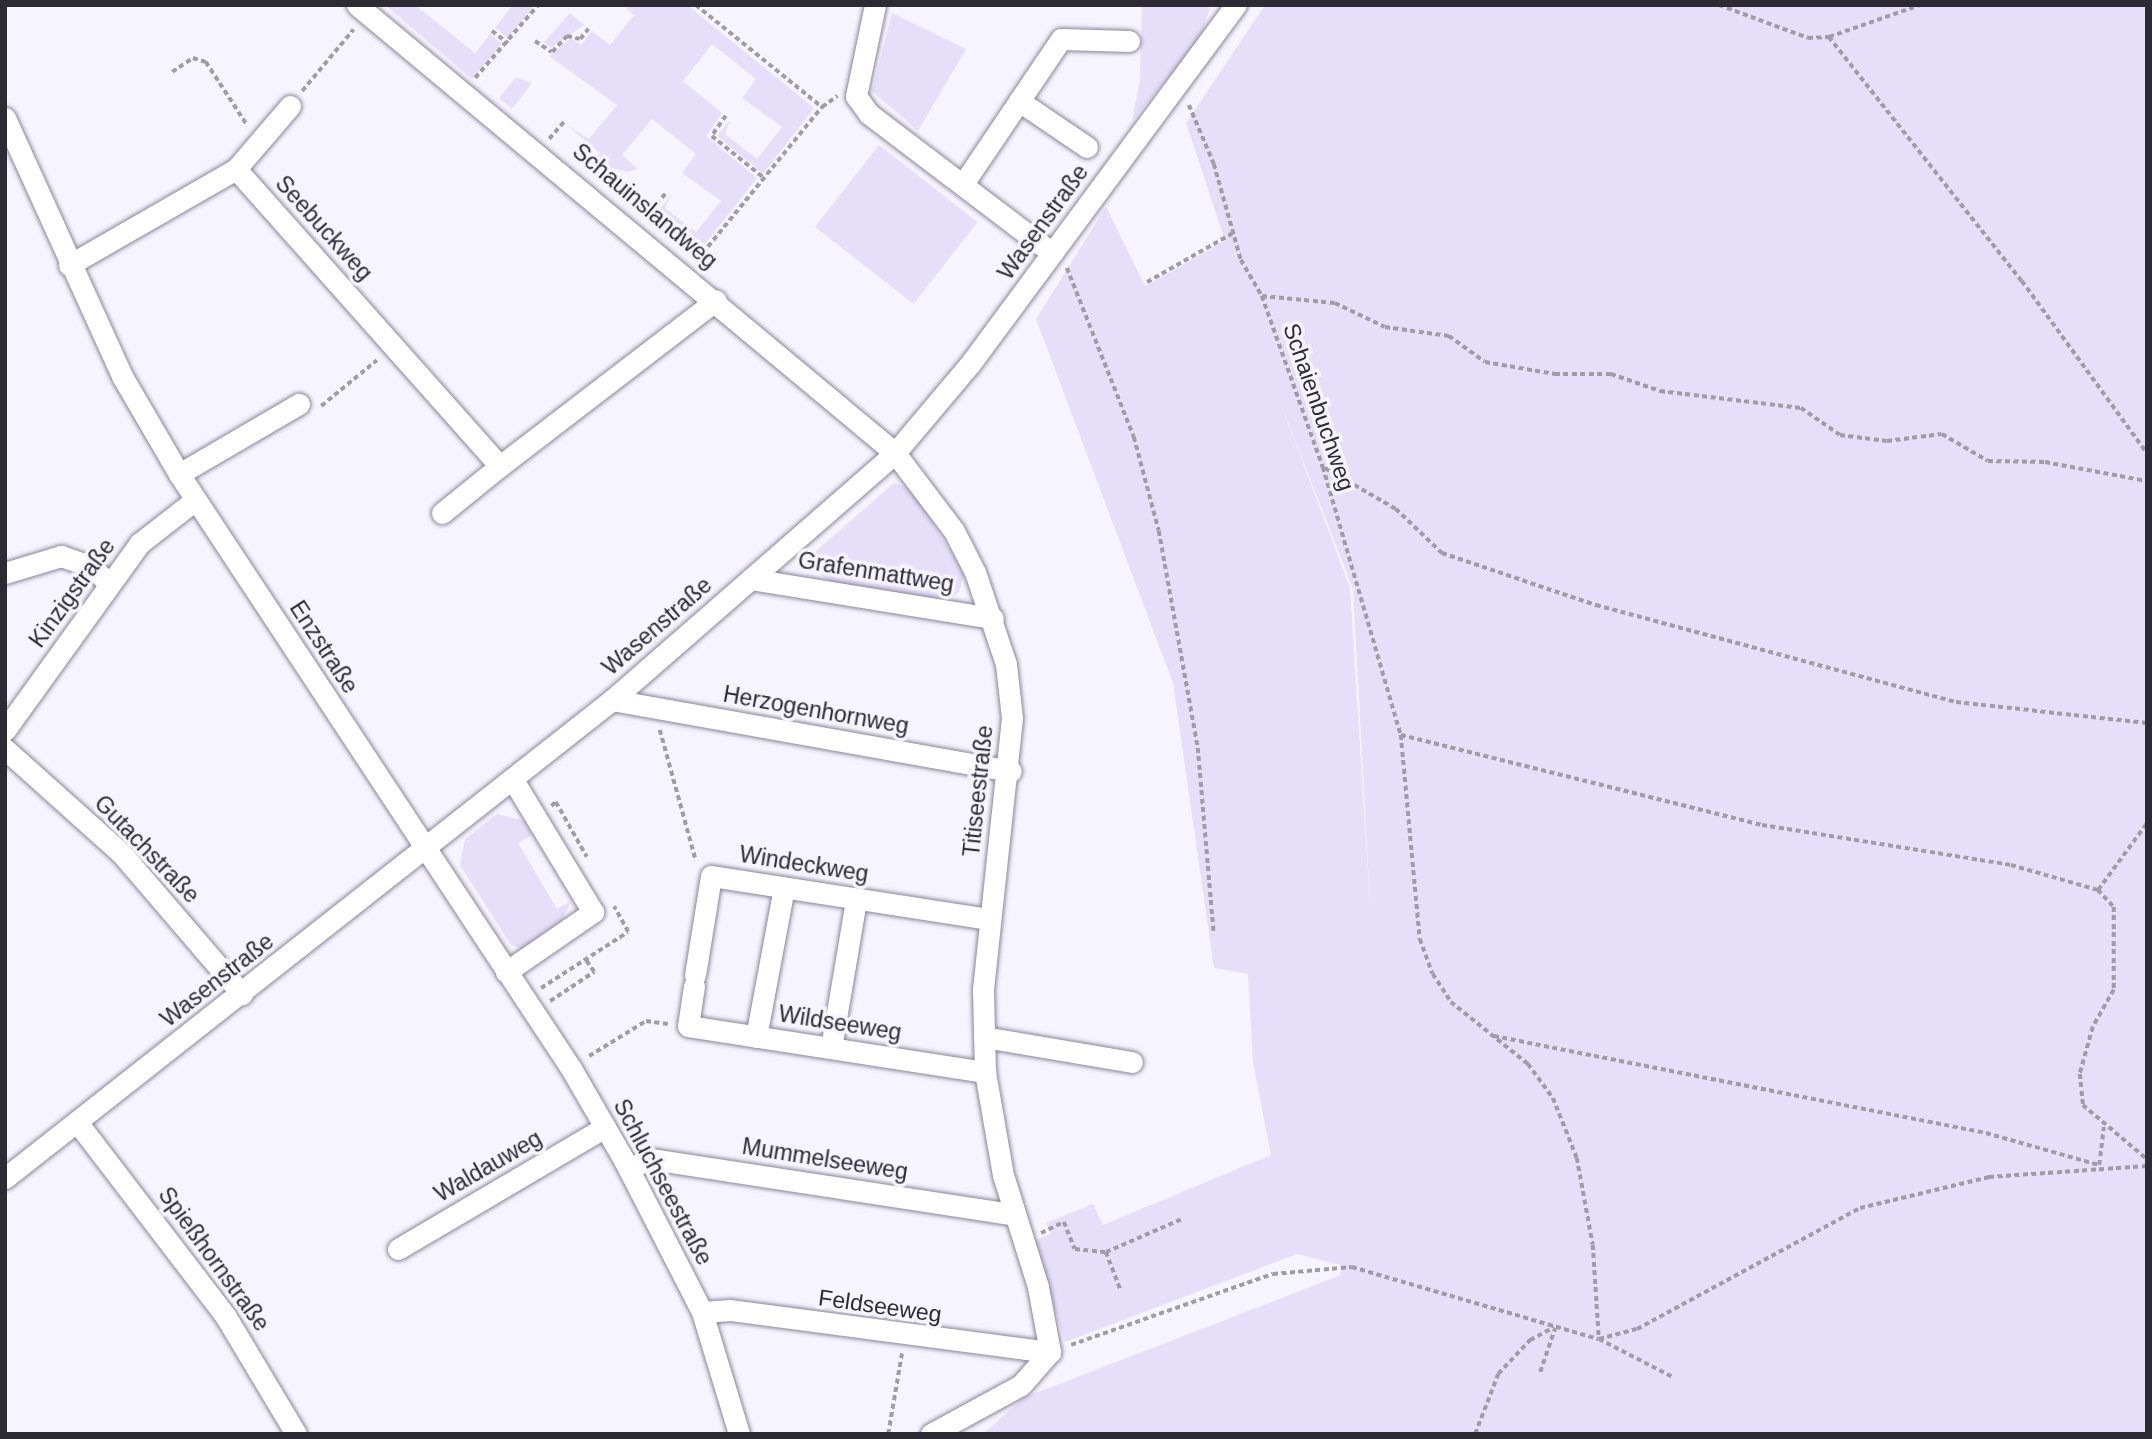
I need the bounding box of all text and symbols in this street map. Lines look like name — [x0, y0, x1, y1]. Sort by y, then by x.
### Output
street label: Schauinslandweg — [567, 137, 723, 275]
street label: Wasenstraße — [992, 159, 1094, 285]
street label: Seebuckweg — [270, 170, 378, 286]
street label: Schaienbuchweg — [1277, 320, 1361, 494]
street label: Kinzigstraße — [23, 533, 121, 653]
street label: Grafenmattweg — [796, 546, 956, 598]
street label: Wasenstraße — [597, 571, 717, 681]
street label: Enzstraße — [284, 596, 364, 698]
street label: Herzogenhornweg — [721, 680, 911, 740]
street label: Titiseestraße — [957, 724, 999, 858]
street label: Gutachstraße — [89, 789, 205, 909]
street label: Windeckweg — [737, 840, 871, 888]
street label: Wasenstraße — [155, 927, 279, 1033]
street label: Wildseeweg — [777, 1000, 903, 1046]
street label: Schluchseestraße — [608, 1094, 718, 1270]
street label: Waldauweg — [429, 1124, 547, 1208]
street label: Mummelseeweg — [740, 1132, 910, 1186]
street label: Spießhornstraße — [152, 1182, 276, 1336]
street label: Feldseeweg — [817, 1284, 943, 1328]

